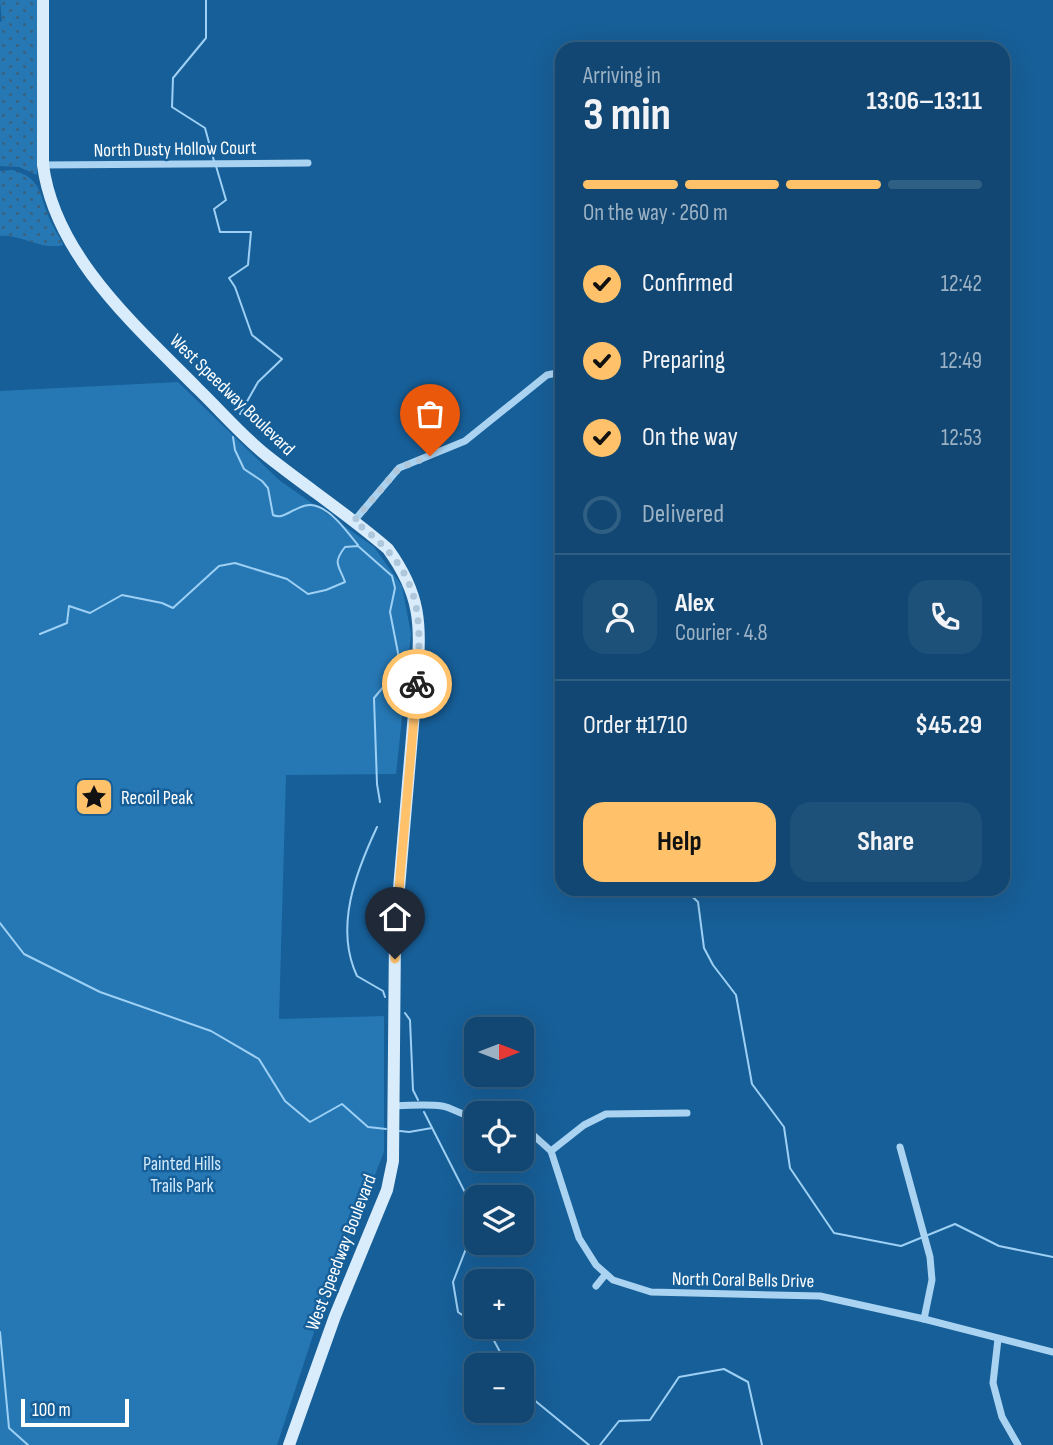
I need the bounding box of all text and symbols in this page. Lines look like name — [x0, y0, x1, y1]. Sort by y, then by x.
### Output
text: Arriving in — [583, 62, 661, 90]
text: 13:06–13:11 — [867, 86, 982, 117]
text: 3 min — [583, 88, 671, 143]
street label: North Dusty Hollow Court — [93, 137, 257, 162]
text: On the way · 260 m — [583, 199, 728, 227]
icon: check — [583, 265, 621, 303]
text: Confirmed — [642, 268, 733, 299]
text: 12:42 — [941, 270, 982, 298]
street label: West Speedway Boulevard — [165, 329, 299, 461]
icon: check — [583, 342, 621, 380]
text: Preparing — [642, 345, 725, 376]
text: 12:49 — [940, 347, 982, 375]
pin — [400, 384, 460, 456]
icon: bag — [411, 395, 449, 433]
icon: check — [583, 419, 621, 457]
text: On the way — [642, 422, 738, 453]
text: 12:53 — [941, 424, 982, 452]
text: Delivered — [642, 499, 724, 530]
button: person — [583, 580, 657, 654]
button: phone — [908, 580, 982, 654]
text: Alex — [675, 588, 715, 619]
text: Courier · 4.8 — [675, 619, 768, 647]
courier — [382, 649, 452, 719]
icon: bike — [398, 665, 436, 703]
text: Order #1710 — [583, 710, 688, 741]
text: $45.29 — [915, 710, 982, 741]
place icon: Recoil Peak — [73, 776, 115, 818]
place label: Recoil Peak — [121, 787, 194, 810]
button: Help — [583, 802, 776, 882]
button: Share — [790, 802, 982, 882]
pin — [365, 887, 425, 959]
icon: home — [376, 898, 414, 936]
north arrow — [464, 1017, 534, 1087]
map controls — [464, 1017, 534, 1423]
button: locate — [464, 1101, 534, 1171]
park label: Painted Hills Trails Park — [143, 1153, 221, 1198]
street label: West Speedway Boulevard — [301, 1171, 382, 1334]
button: layers — [464, 1185, 534, 1255]
street label: North Coral Bells Drive — [672, 1268, 814, 1293]
button: + — [464, 1269, 534, 1339]
button: − — [464, 1353, 534, 1423]
scale bar — [21, 1396, 130, 1428]
text: 100 m — [32, 1399, 71, 1422]

